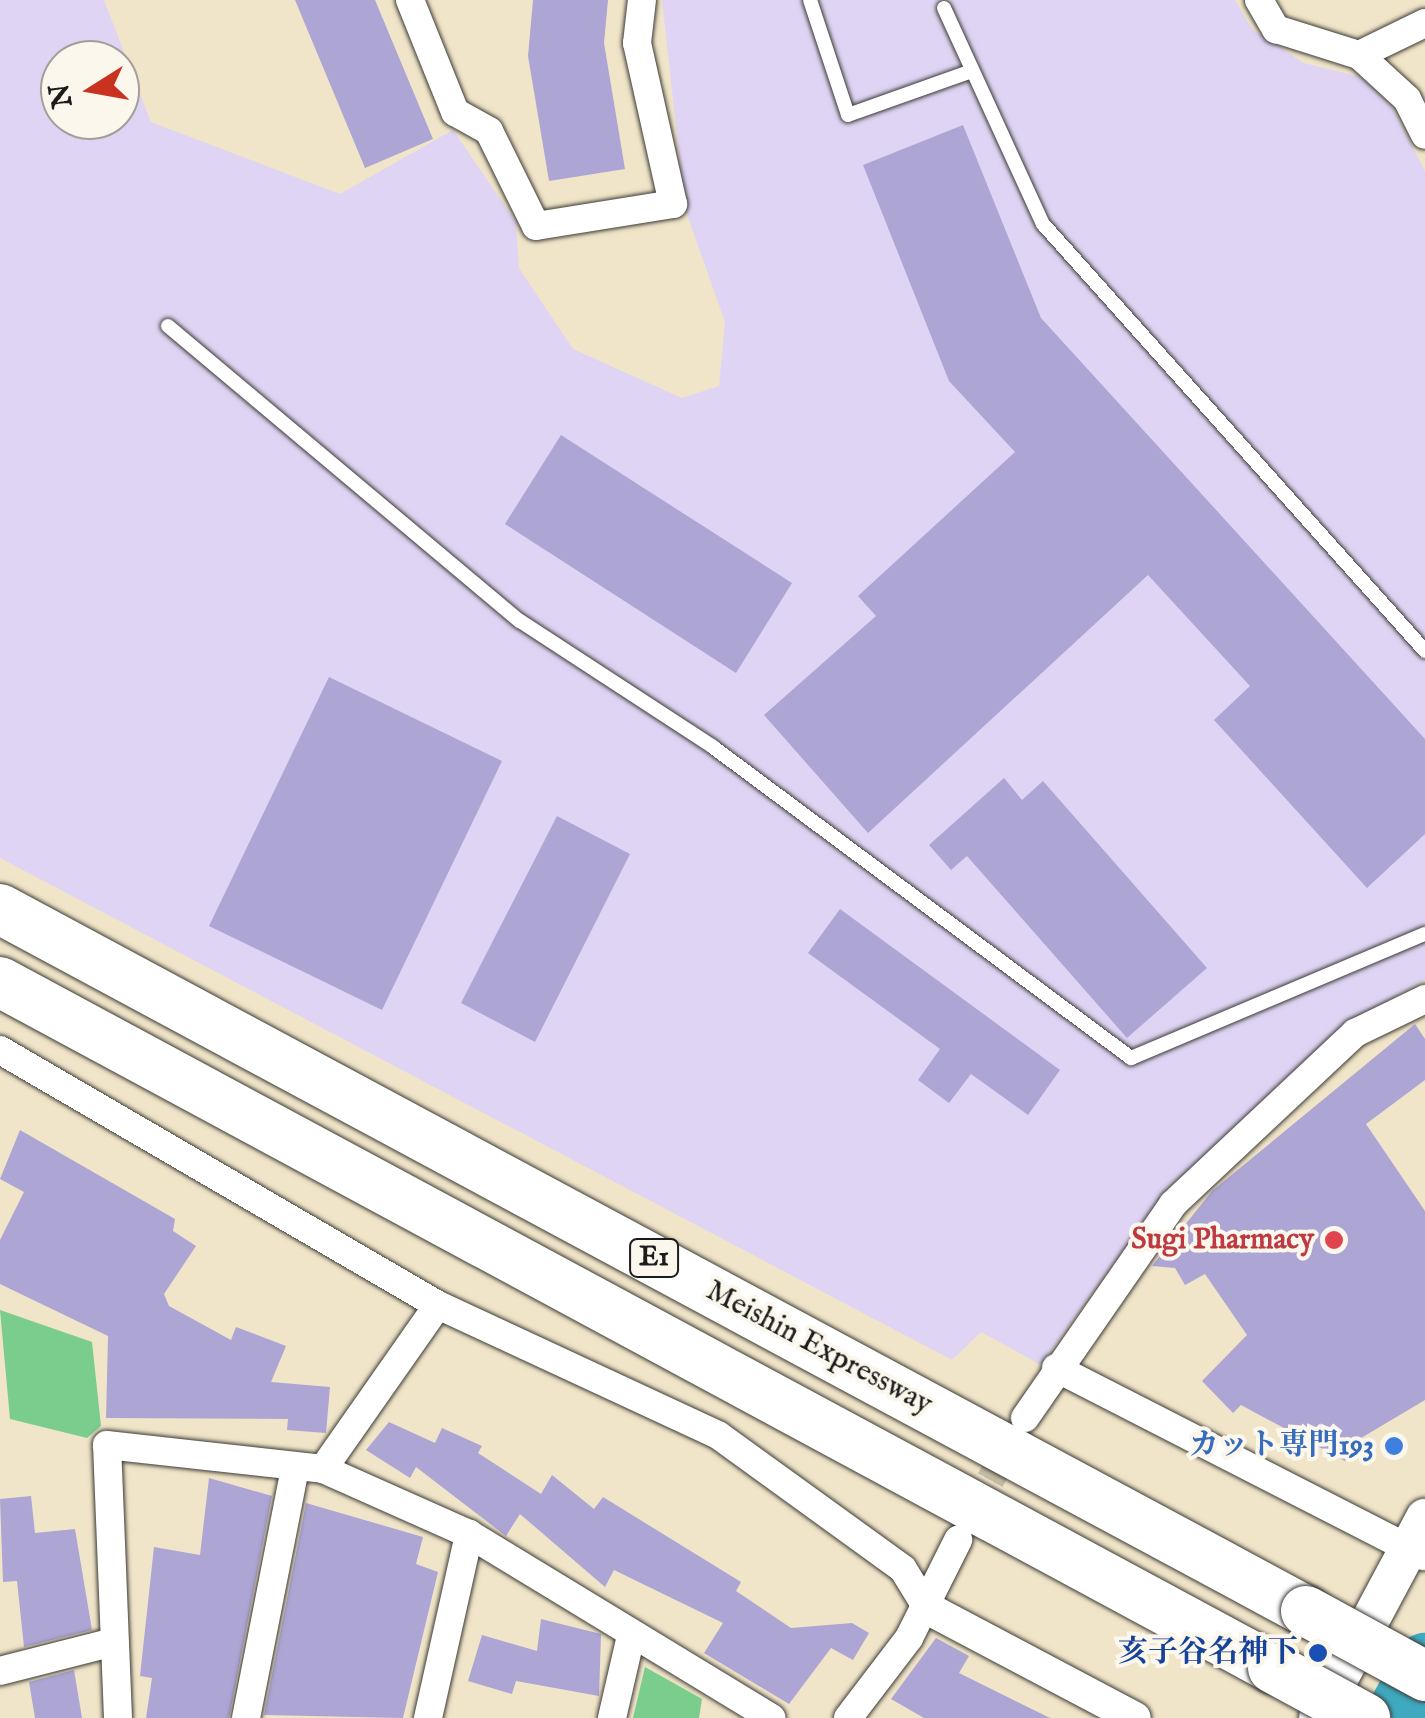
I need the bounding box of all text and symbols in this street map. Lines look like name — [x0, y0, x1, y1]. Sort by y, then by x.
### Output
north arrow — [40, 40, 140, 140]
text: N — [43, 80, 82, 111]
place label: Sugi Pharmacy — [1131, 1222, 1314, 1258]
marker: Sugi Pharmacy — [1323, 1229, 1345, 1251]
road number: E1 — [629, 1235, 679, 1281]
street label: Meishin Expressway — [700, 1273, 938, 1423]
place label: カット専門193 — [1189, 1428, 1374, 1464]
marker: カット専門193 — [1383, 1435, 1405, 1457]
place label: 亥子谷名神下 — [1118, 1635, 1298, 1671]
marker: 亥子谷名神下 — [1307, 1642, 1329, 1664]

